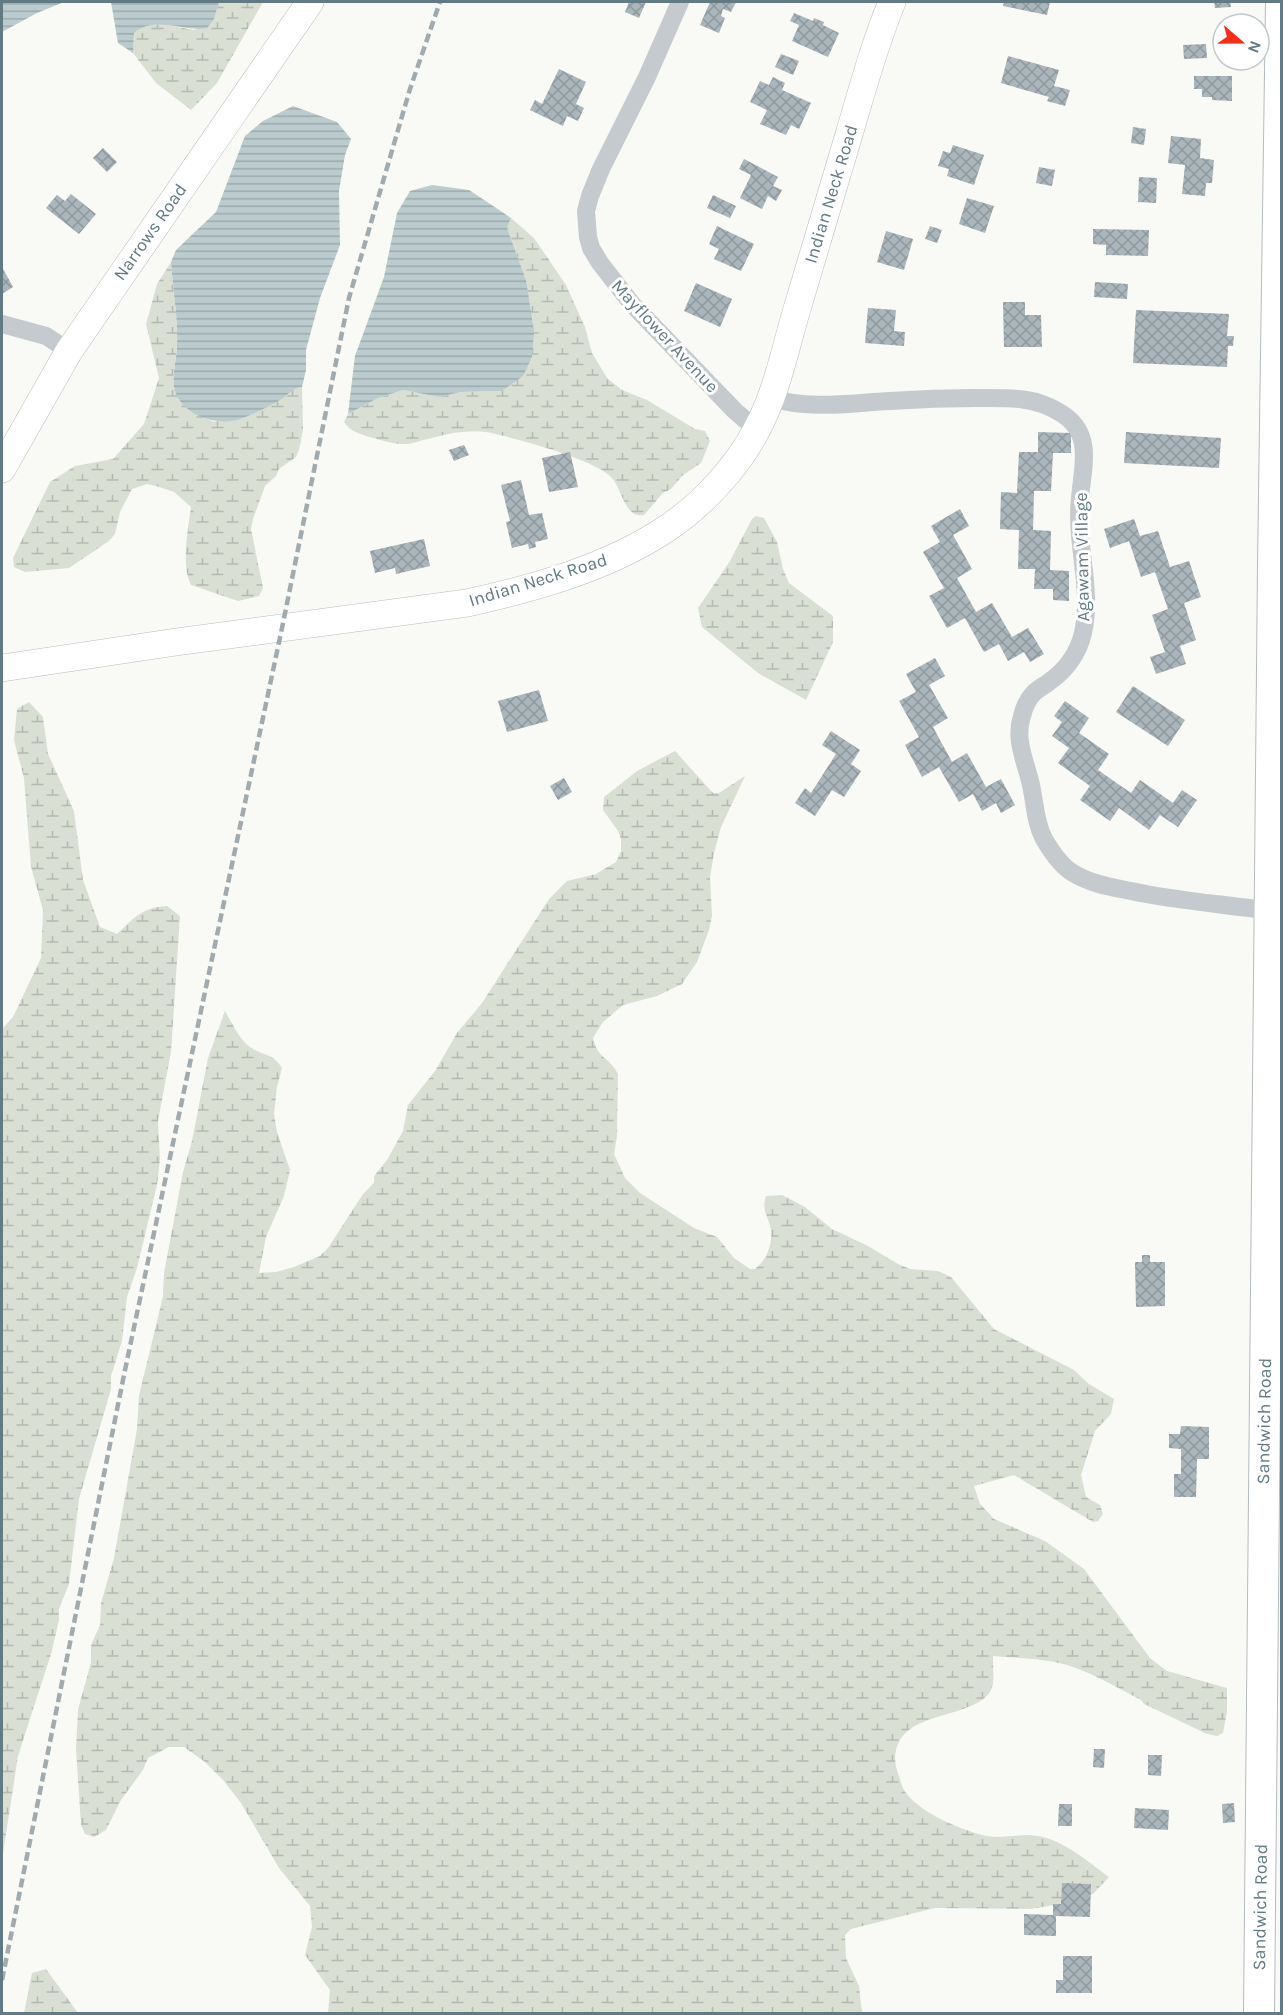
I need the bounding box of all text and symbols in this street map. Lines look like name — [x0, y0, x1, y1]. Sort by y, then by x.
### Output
north arrow — [1211, 12, 1271, 72]
text: N — [1244, 38, 1266, 56]
street label: Indian Neck Road — [799, 122, 863, 266]
street label: Narrows Road — [108, 179, 192, 285]
street label: Mayflower Avenue — [607, 275, 723, 397]
street label: Agawam Village — [1070, 492, 1094, 622]
street label: Indian Neck Road — [466, 548, 610, 612]
street label: Sandwich Road — [1252, 1358, 1276, 1484]
street label: Sandwich Road — [1248, 1844, 1272, 1970]

